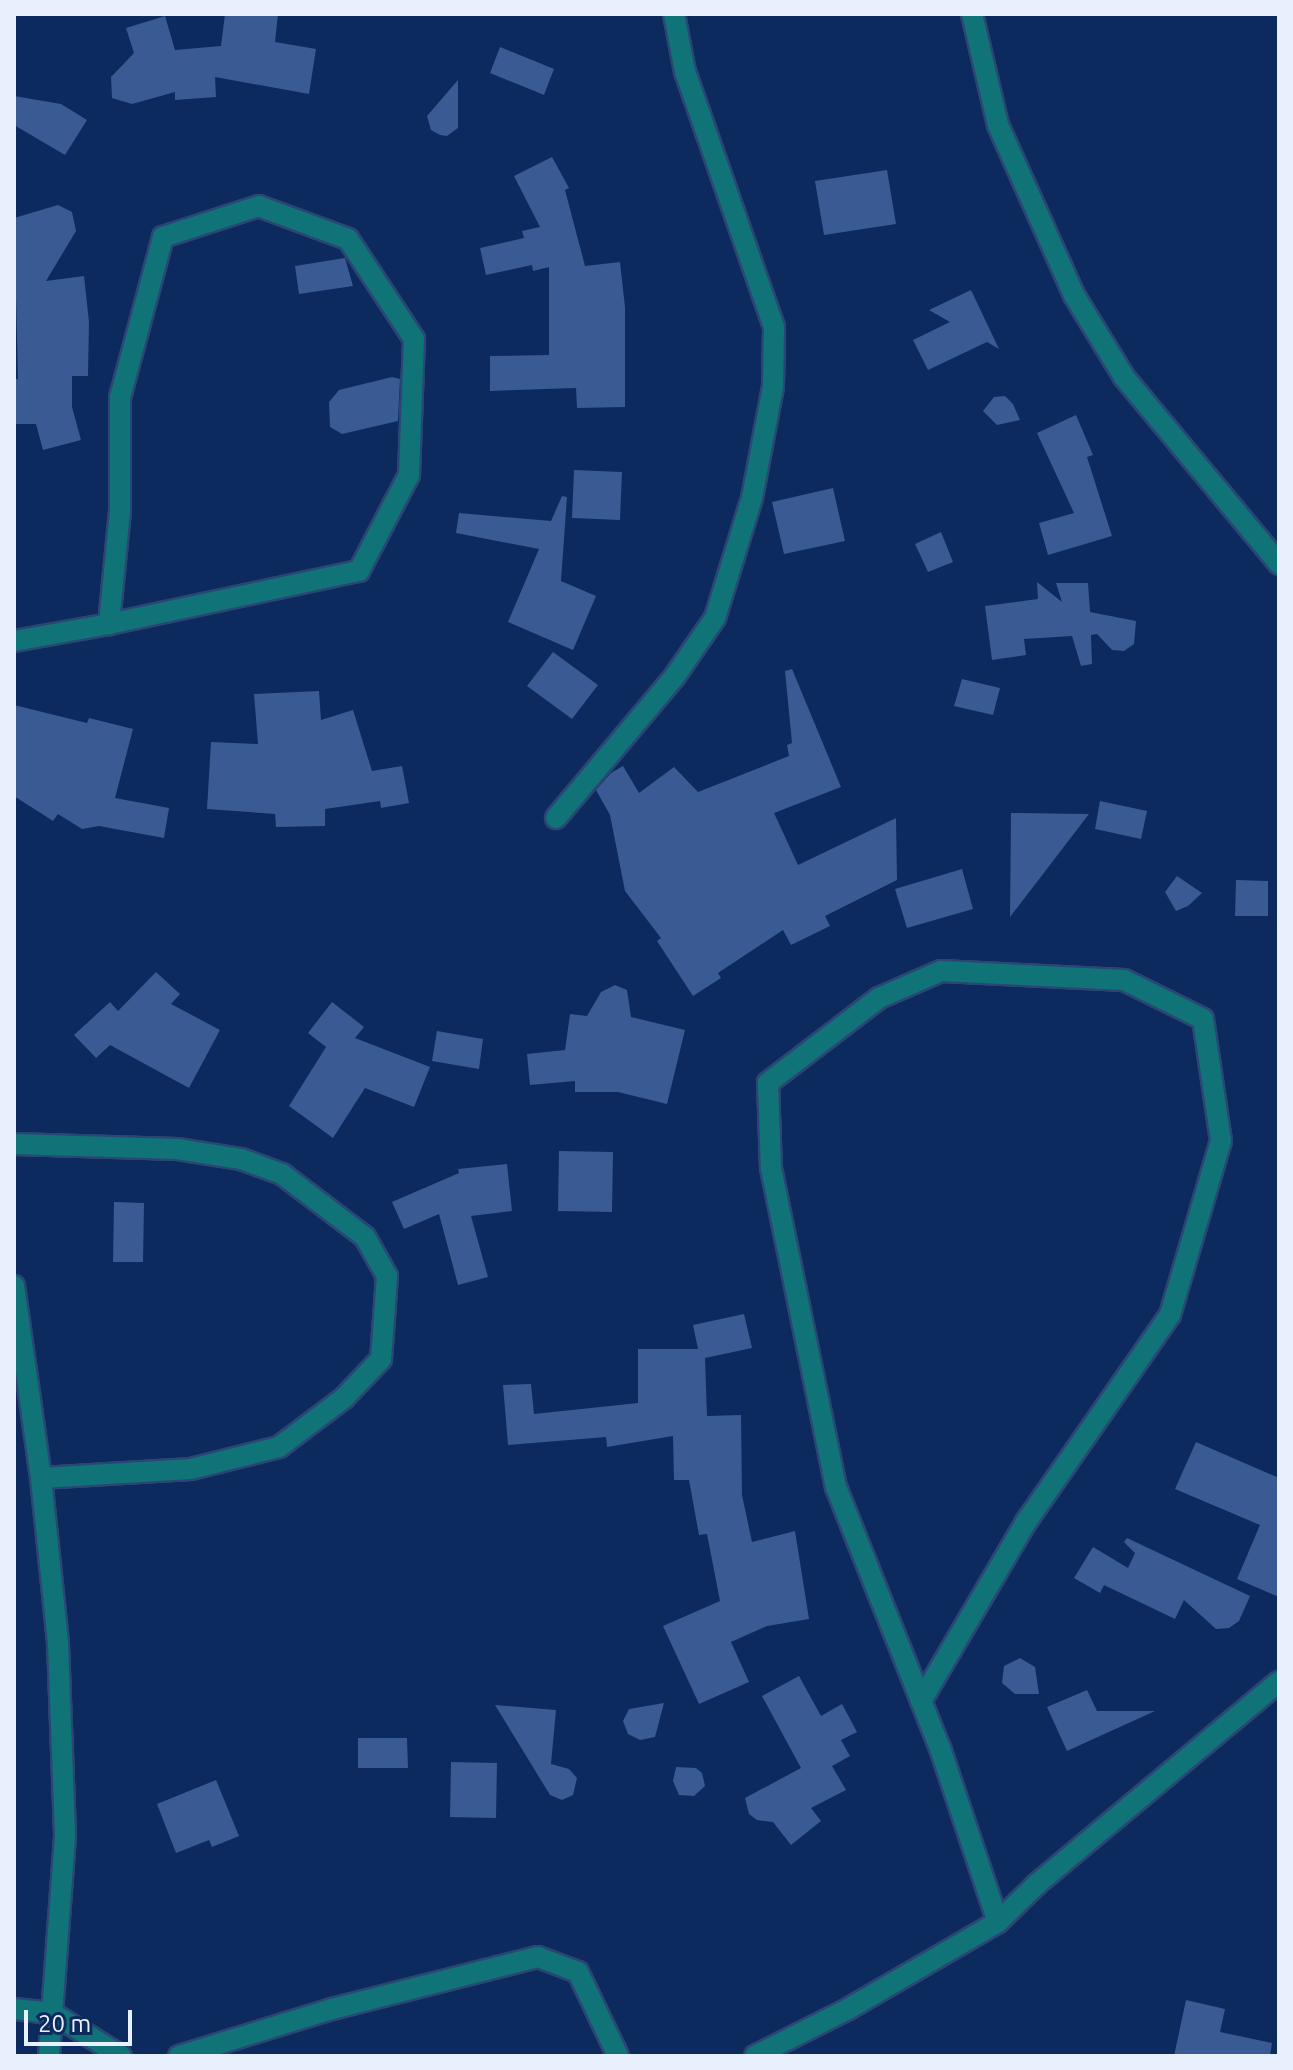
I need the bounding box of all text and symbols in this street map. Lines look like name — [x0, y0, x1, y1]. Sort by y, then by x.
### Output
scale bar — [28, 1994, 136, 2044]
text: 20 m — [38, 2010, 91, 2037]

